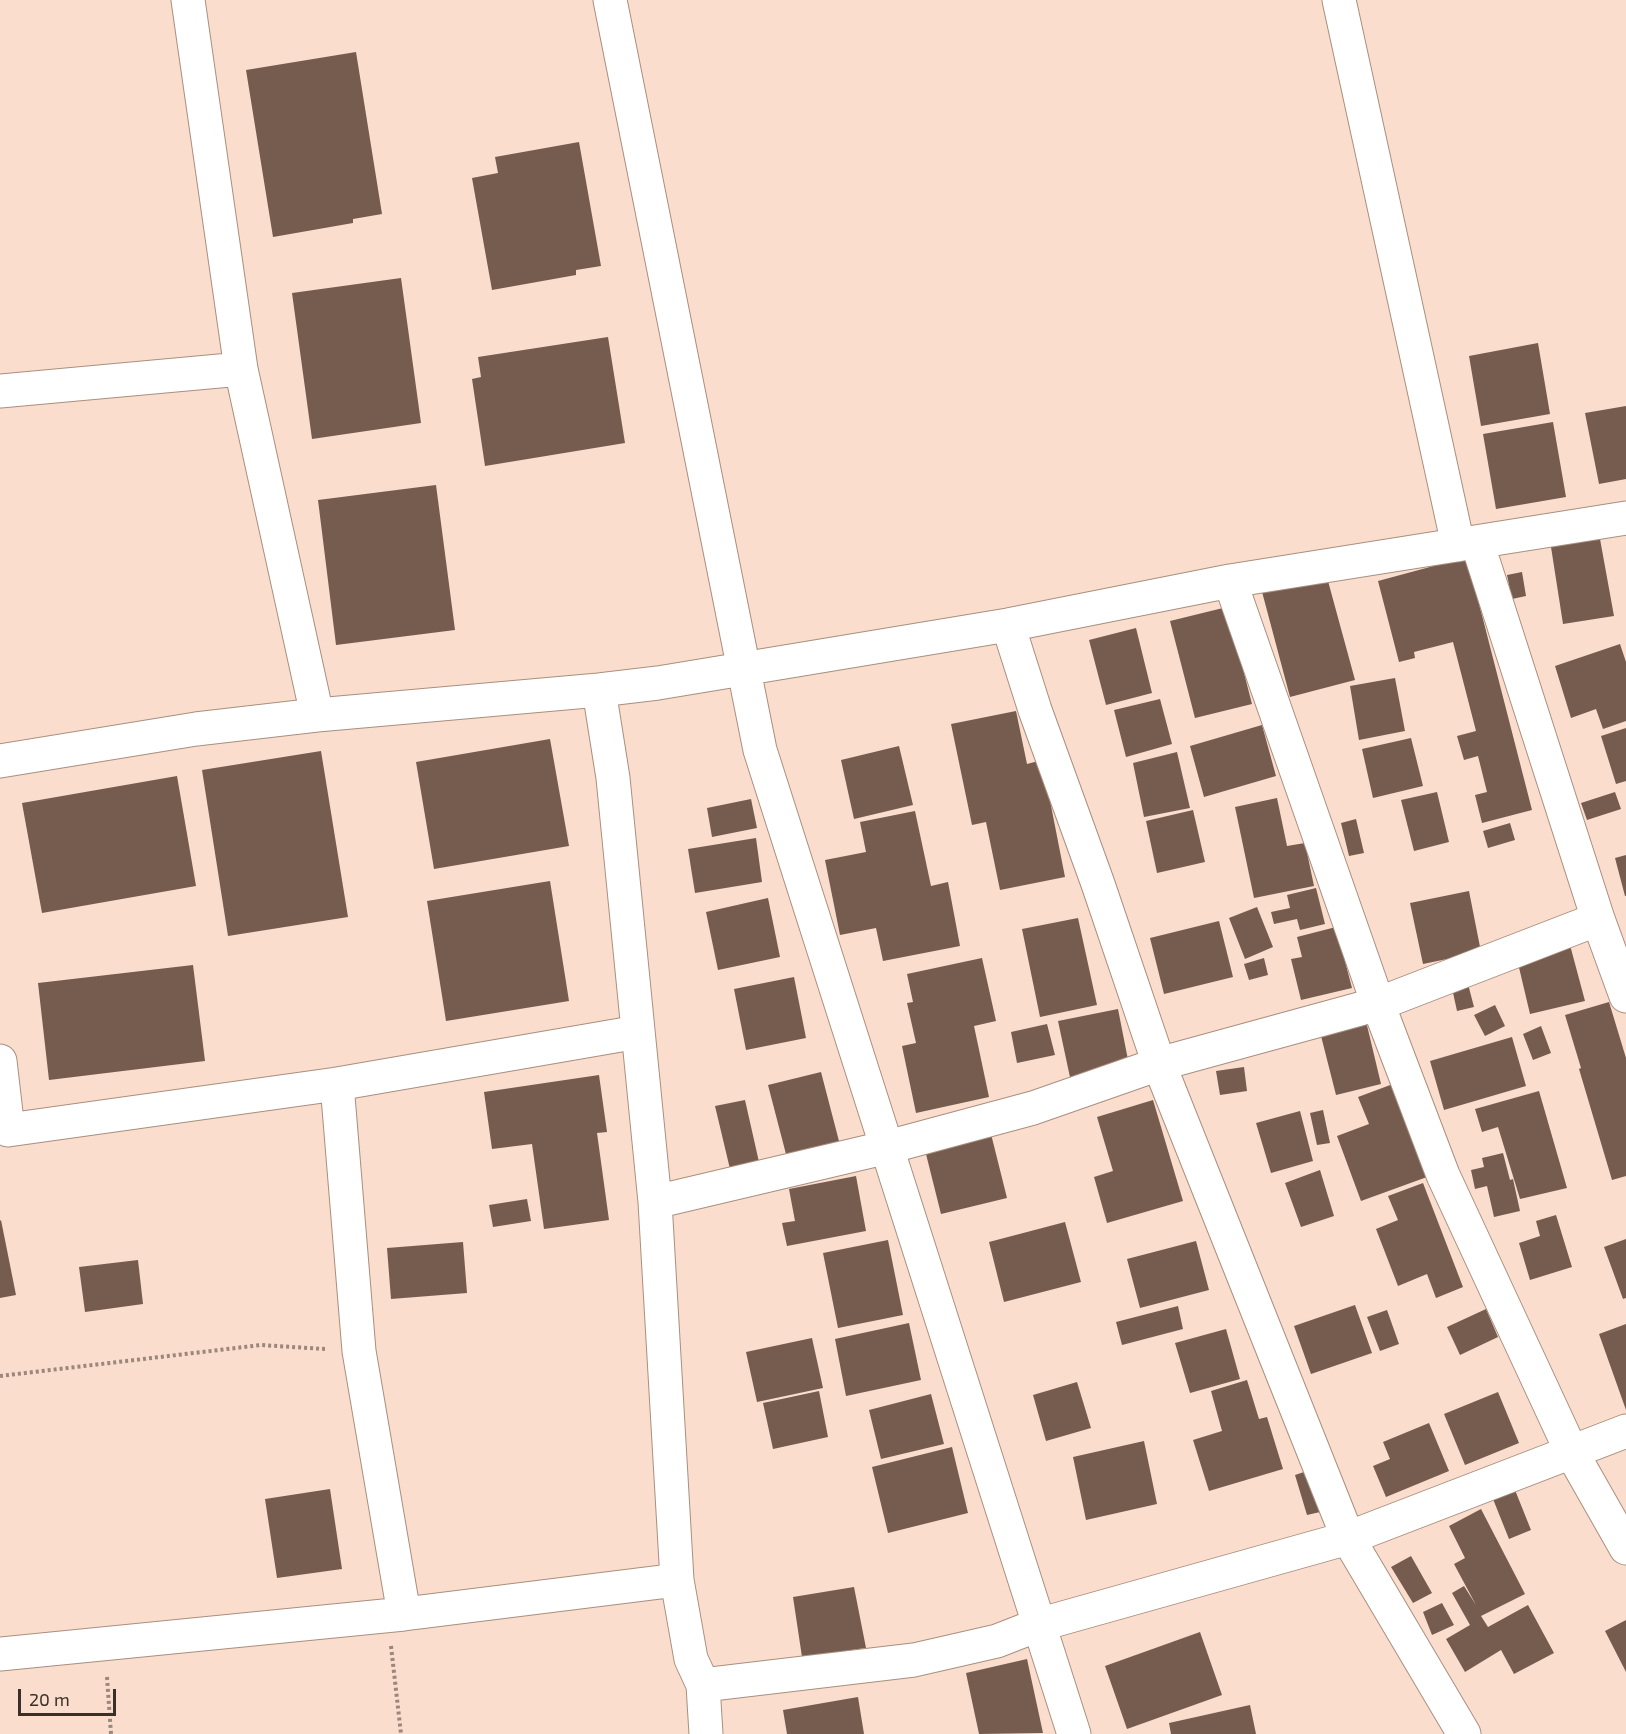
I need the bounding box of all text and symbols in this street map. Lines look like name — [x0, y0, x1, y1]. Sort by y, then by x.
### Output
scale bar — [21, 1677, 118, 1715]
text: 20 m — [29, 1688, 70, 1710]

